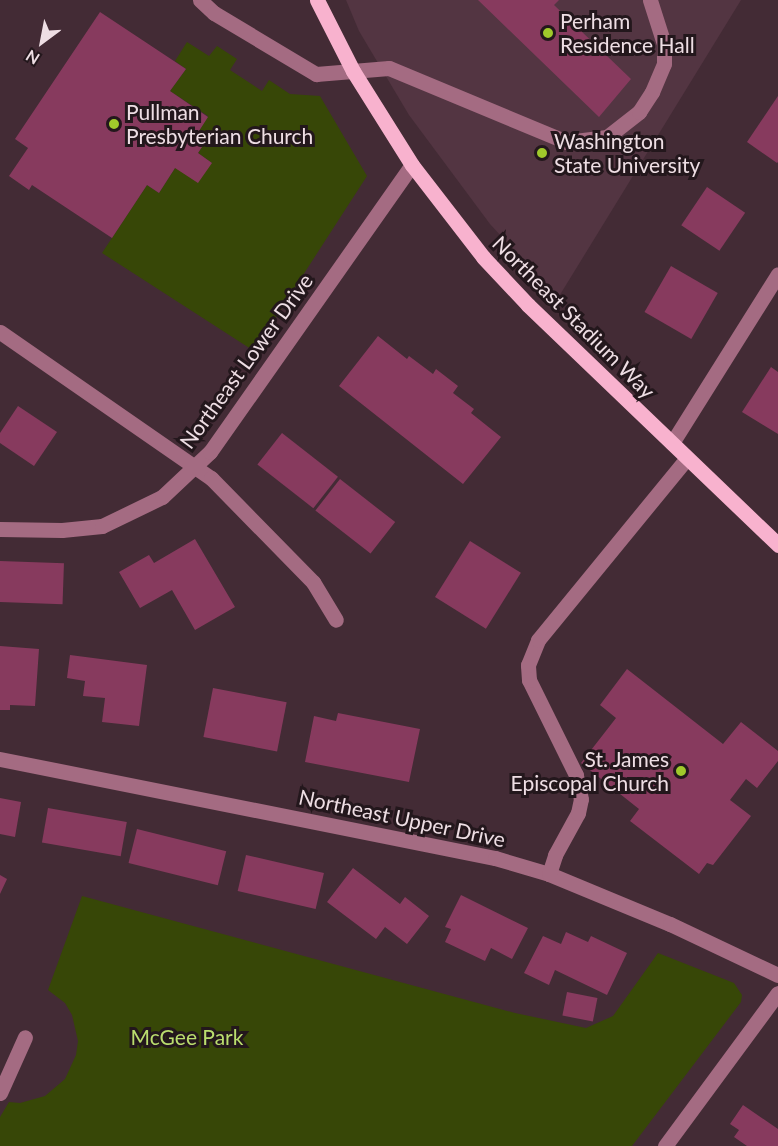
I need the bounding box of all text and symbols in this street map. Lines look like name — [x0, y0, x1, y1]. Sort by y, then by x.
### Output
place label: Perham Residence Hall — [560, 8, 695, 58]
north arrow — [12, 12, 72, 72]
marker: Perham Residence Hall — [541, 26, 555, 40]
text: N — [22, 46, 42, 69]
place label: Pullman Presbyterian Church — [126, 99, 313, 149]
marker: Pullman Presbyterian Church — [107, 117, 121, 131]
place label: Washington State University — [554, 128, 700, 178]
marker: Washington State University — [535, 146, 549, 160]
street label: Northeast Stadium Way — [487, 230, 661, 404]
street label: Northeast Lower Drive — [174, 269, 318, 453]
place label: St. James Episcopal Church — [511, 746, 669, 796]
marker: St. James Episcopal Church — [674, 764, 688, 778]
street label: Northeast Upper Drive — [296, 784, 508, 852]
park label: McGee Park — [131, 1024, 243, 1050]

